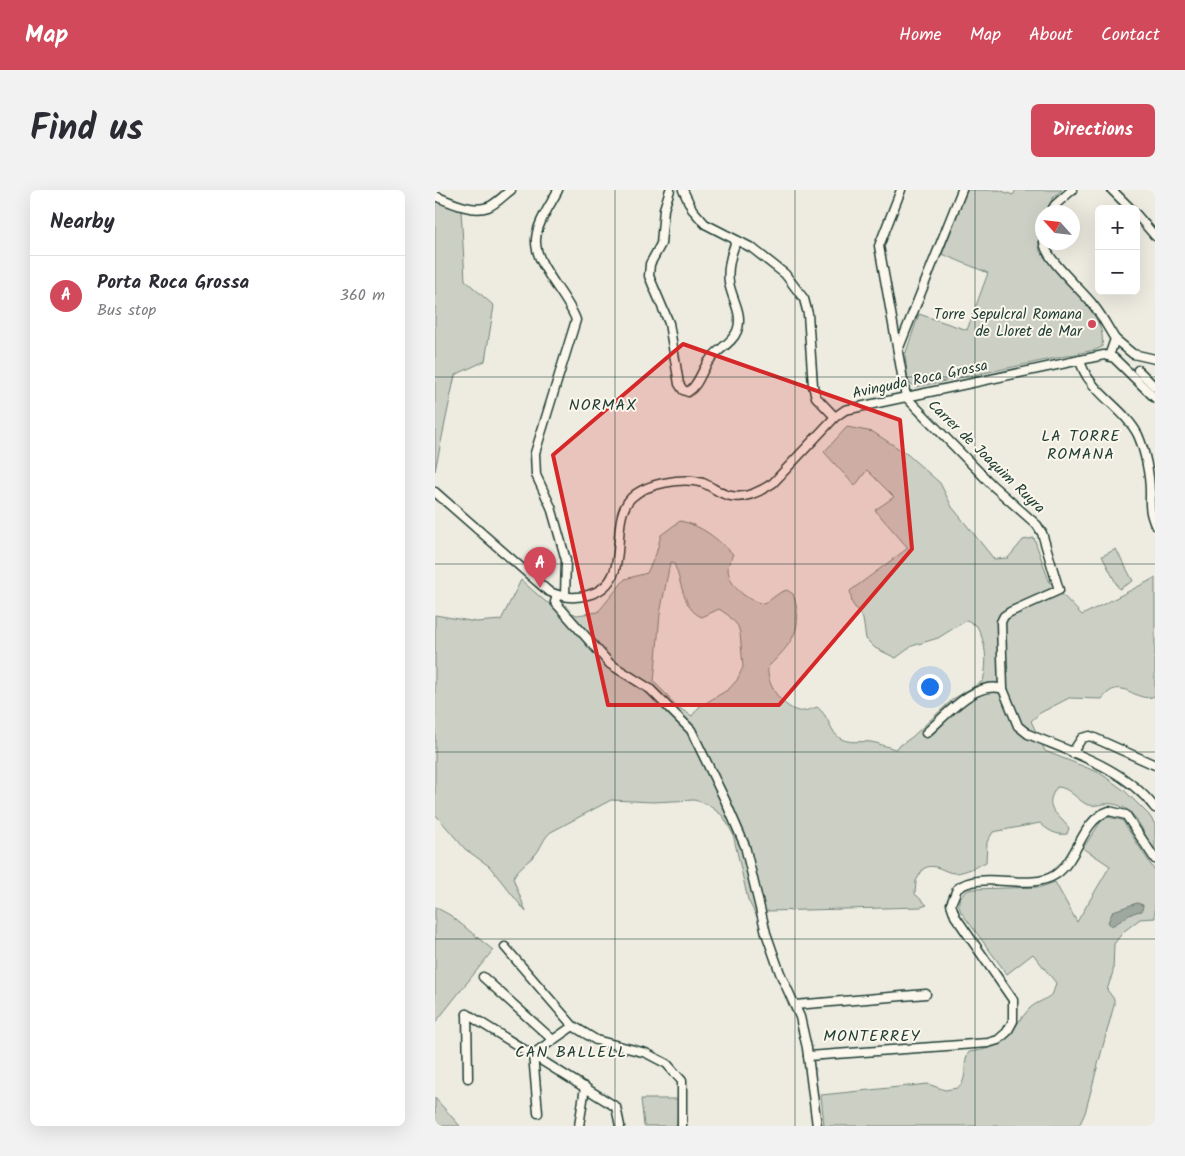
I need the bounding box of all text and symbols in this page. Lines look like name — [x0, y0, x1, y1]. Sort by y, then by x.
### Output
text: Map — [25, 16, 68, 55]
text: Home — [899, 21, 942, 50]
text: Map — [970, 21, 1001, 50]
text: About — [1029, 21, 1073, 50]
text: Contact — [1101, 21, 1160, 50]
text: Find us — [30, 102, 143, 158]
button: Directions — [1031, 104, 1155, 157]
north arrow — [1035, 205, 1080, 250]
map controls — [1095, 205, 1140, 295]
button: + — [1095, 205, 1140, 250]
text: Nearby — [50, 206, 115, 239]
button: − — [1095, 250, 1140, 295]
text: Porta Roca Grossa — [97, 268, 249, 298]
text: A — [61, 283, 71, 308]
text: 360 m — [340, 283, 385, 308]
text: Bus stop — [97, 298, 156, 323]
place label: Torre Sepulcral Romana de Lloret de Mar — [934, 303, 1083, 344]
marker: Torre Sepulcral Romana de Lloret de Mar — [1086, 318, 1098, 330]
street label: Avinguda Roca Grossa — [850, 354, 990, 406]
district label: NORMAX — [569, 393, 637, 418]
street label: Carrer de Joaquim Ruyra — [922, 394, 1050, 520]
district label: LA TORRE ROMANA — [1041, 424, 1121, 467]
pin: A — [524, 547, 556, 588]
your location — [917, 674, 943, 700]
district label: MONTERREY — [823, 1024, 921, 1049]
district label: CAN BALLELL — [515, 1040, 627, 1065]

